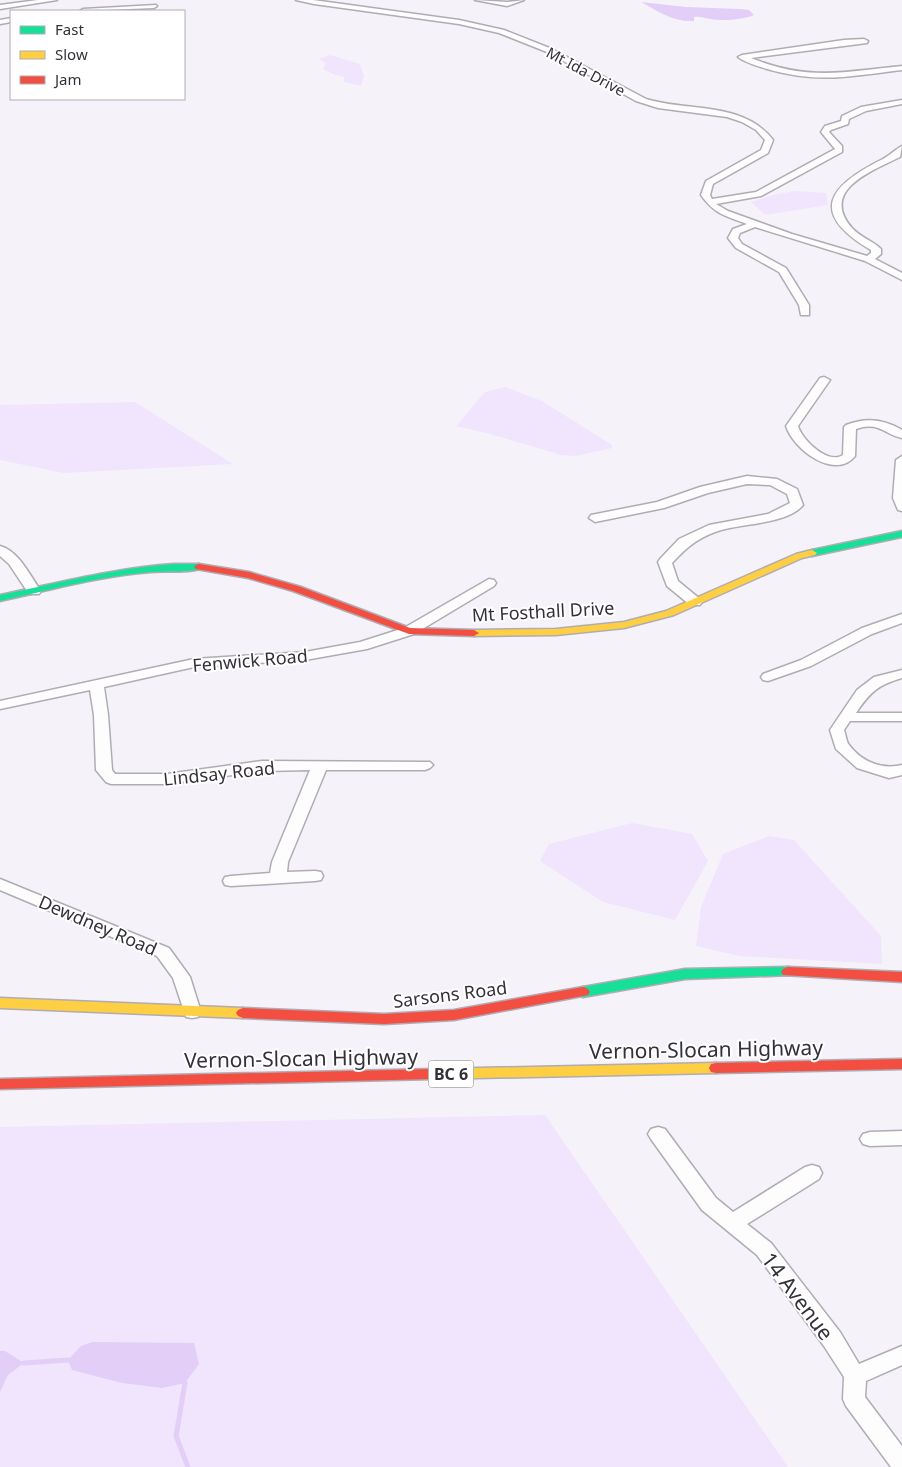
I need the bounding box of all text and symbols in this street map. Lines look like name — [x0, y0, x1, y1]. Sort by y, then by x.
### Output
legend — [10, 10, 185, 100]
text: Fast — [55, 19, 84, 39]
street label: Mt Ida Drive — [543, 42, 629, 100]
text: Slow — [55, 44, 88, 64]
text: Jam — [53, 69, 82, 89]
street label: Mt Fosthall Drive — [471, 595, 615, 627]
street label: Fenwick Road — [191, 643, 309, 677]
street label: Lindsay Road — [162, 755, 276, 791]
street label: Dewdney Road — [35, 889, 161, 961]
street label: Sarsons Road — [392, 975, 508, 1013]
street label: Vernon-Slocan Highway — [589, 1033, 823, 1065]
street label: Vernon-Slocan Highway — [184, 1042, 418, 1074]
road number: BC 6 — [428, 1060, 474, 1088]
street label: 14 Avenue — [756, 1246, 840, 1346]

